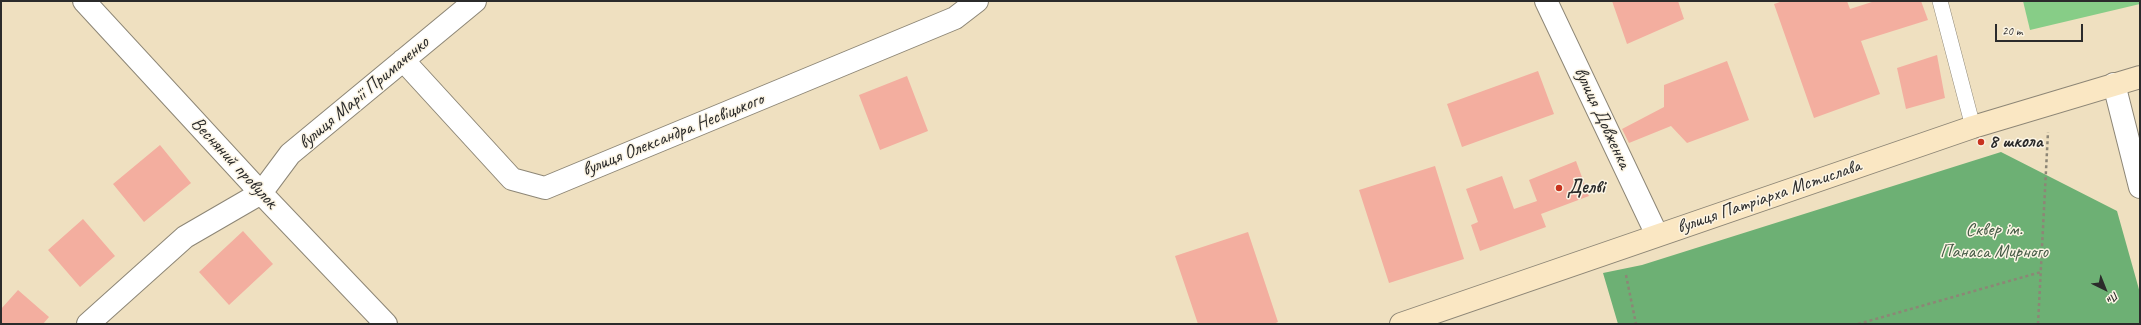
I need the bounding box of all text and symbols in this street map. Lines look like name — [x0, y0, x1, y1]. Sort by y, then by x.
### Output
scale bar — [1997, 16, 2085, 42]
text: 20 m — [2002, 23, 2022, 39]
street label: вулиця Марії Примаченко — [294, 32, 434, 154]
street label: вулиця Довженка — [1569, 64, 1635, 172]
street label: вулиця Олександра Несвіцького — [579, 88, 767, 182]
street label: Весняний провулок — [186, 112, 282, 214]
place label: 8 школа — [1989, 131, 2043, 153]
marker: 8 школа — [1976, 137, 1986, 147]
street label: вулиця Патріарха Мстислава — [1674, 155, 1864, 239]
place label: Делві — [1567, 177, 1605, 199]
marker: Делві — [1554, 183, 1564, 193]
park label: Сквер ім. Панаса Мирного — [1940, 219, 2048, 263]
north arrow — [2085, 269, 2125, 309]
text: Пн — [2104, 289, 2122, 307]

